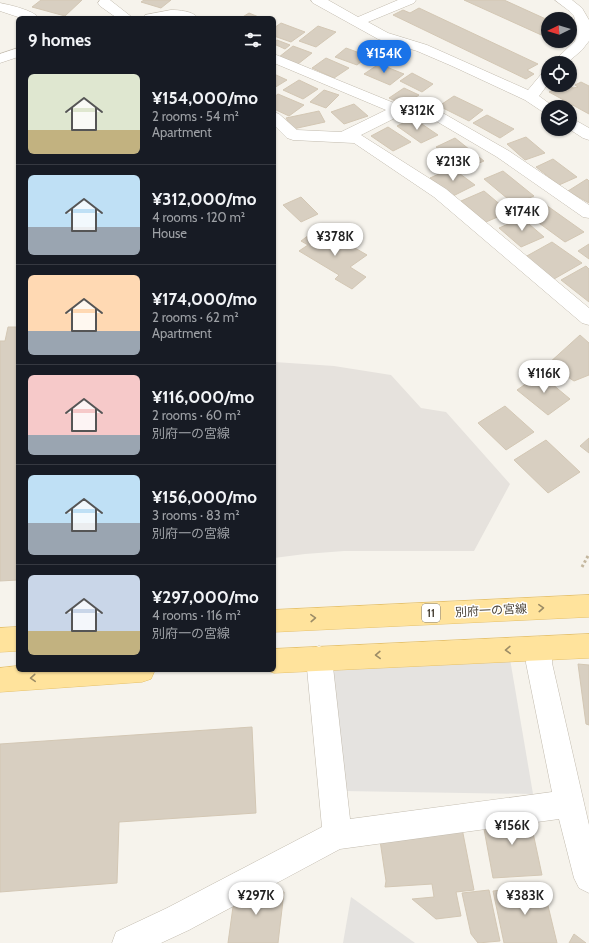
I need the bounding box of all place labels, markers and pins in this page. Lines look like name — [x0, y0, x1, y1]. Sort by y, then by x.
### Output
pin: ¥154K — [356, 40, 412, 74]
pin: ¥312K — [389, 97, 445, 131]
pin: ¥213K — [425, 148, 481, 182]
pin: ¥174K — [494, 198, 550, 232]
pin: ¥378K — [307, 223, 363, 257]
pin: ¥116K — [516, 360, 572, 394]
pin: ¥156K — [484, 812, 540, 846]
pin: ¥297K — [228, 882, 284, 916]
pin: ¥383K — [497, 882, 553, 916]

